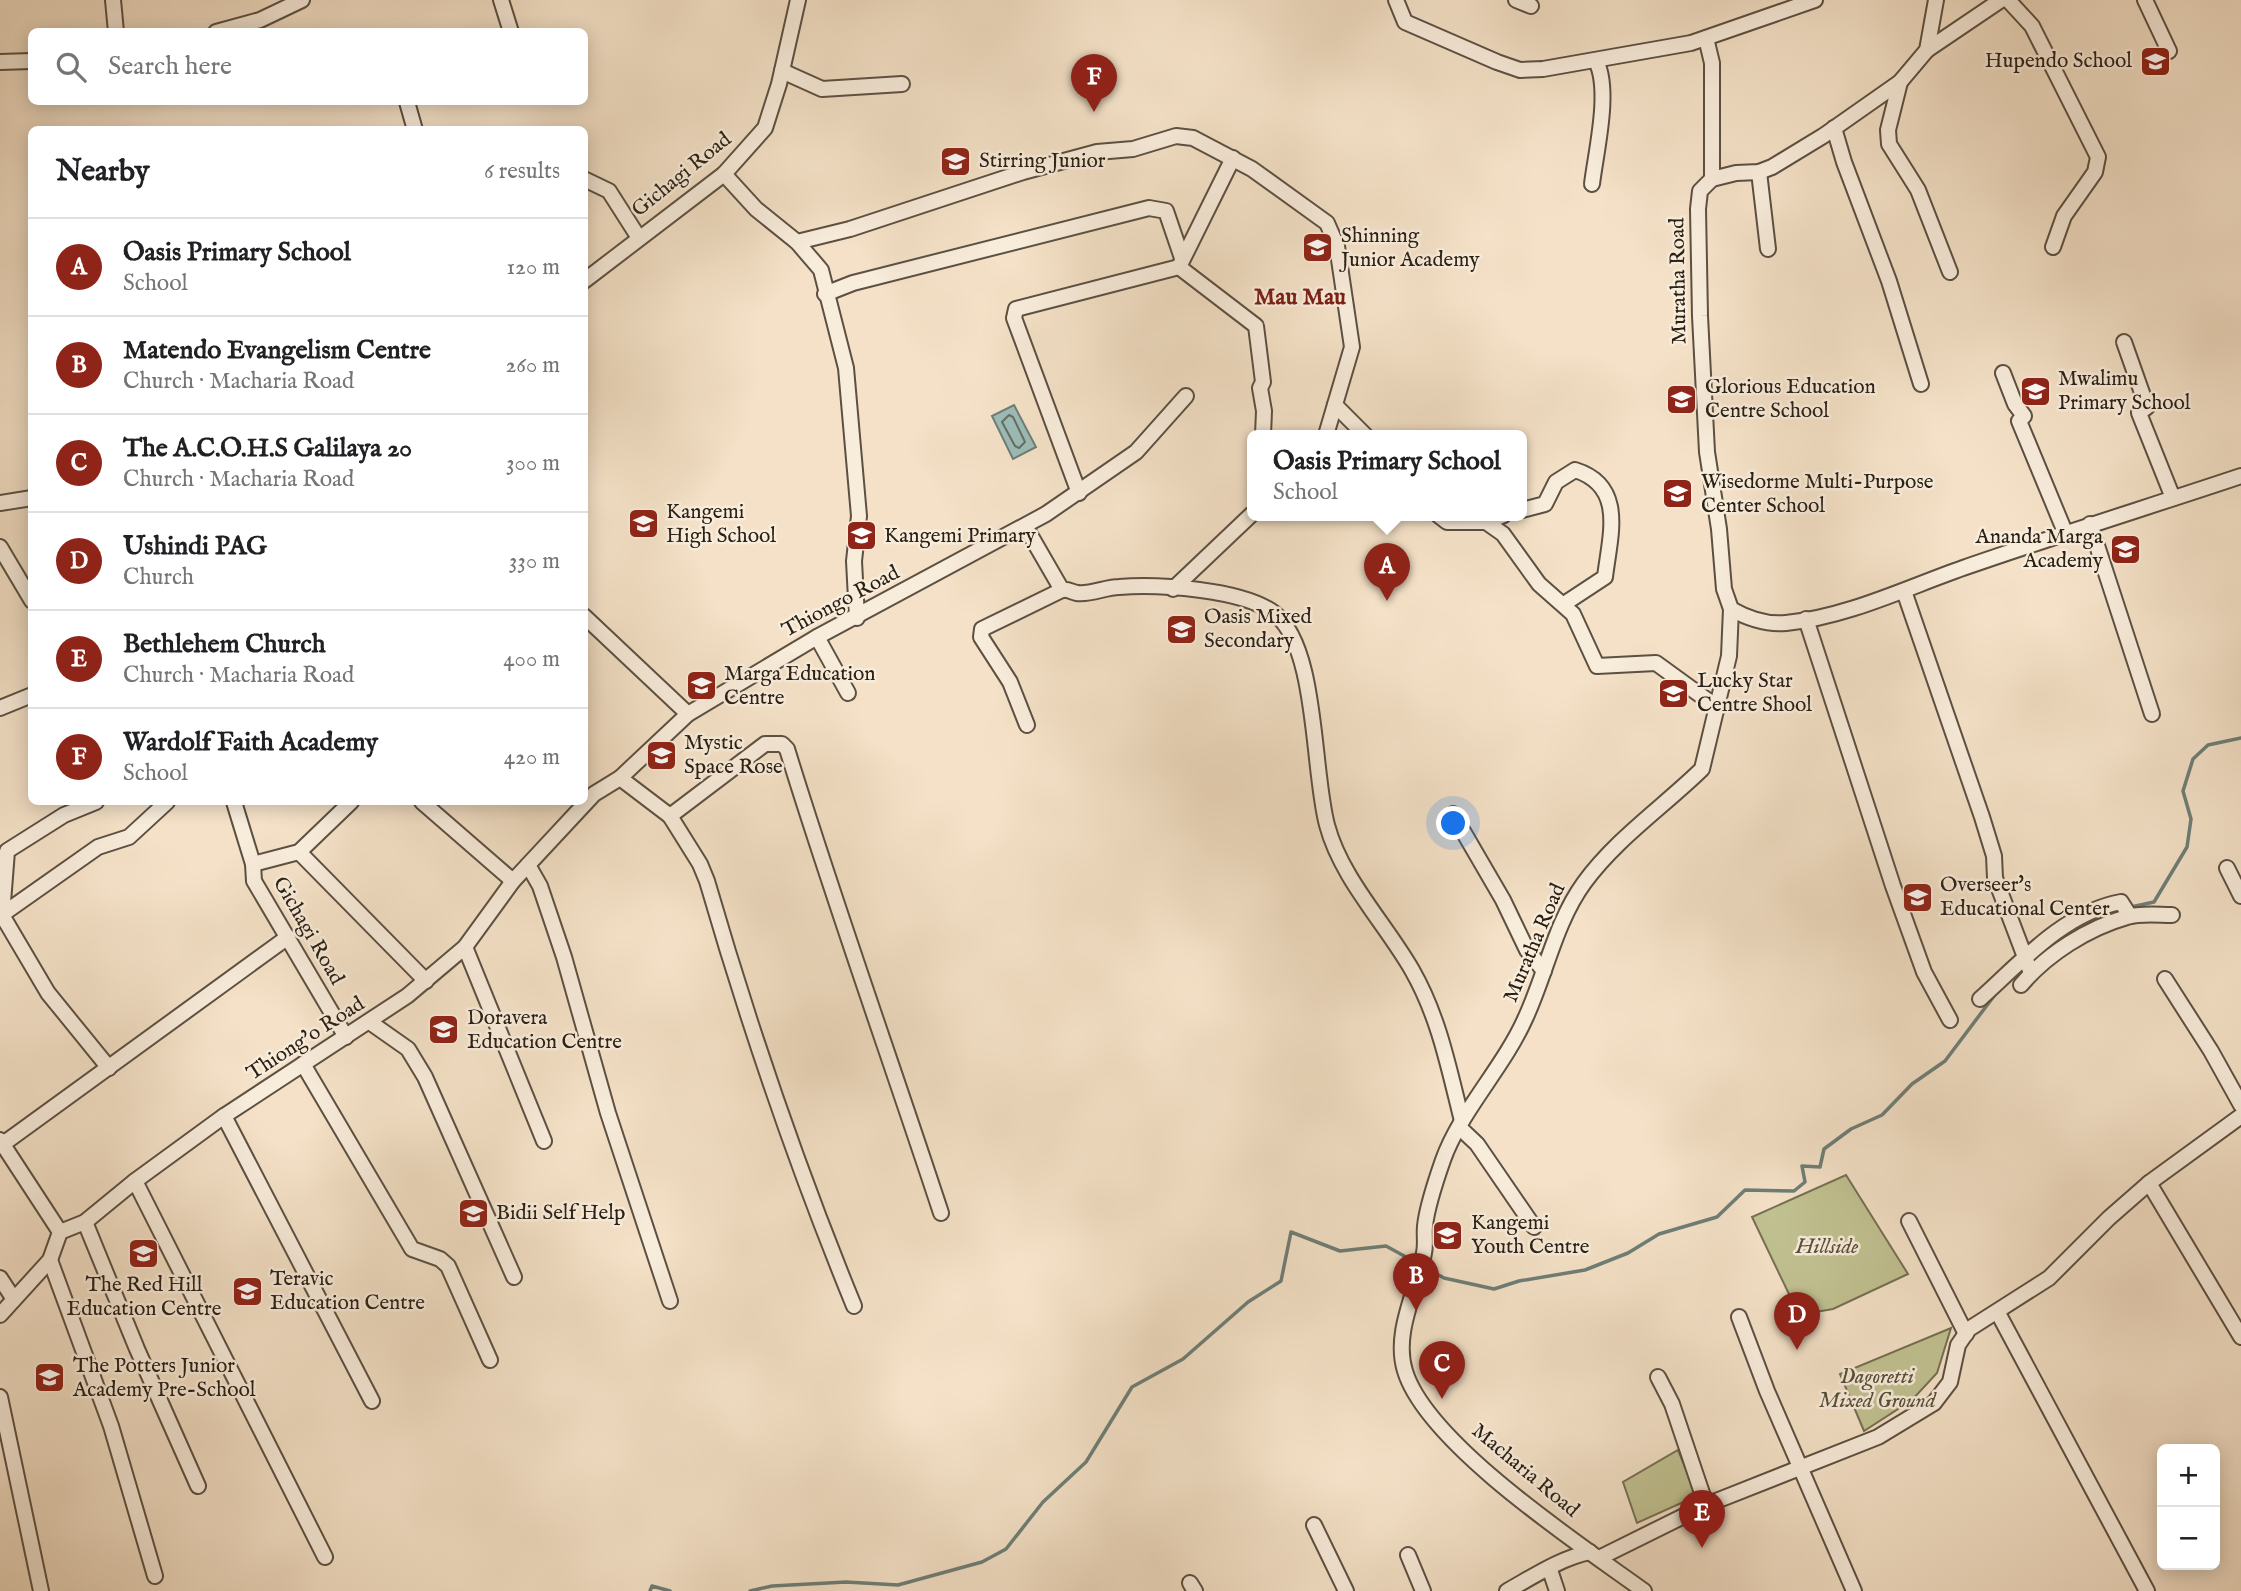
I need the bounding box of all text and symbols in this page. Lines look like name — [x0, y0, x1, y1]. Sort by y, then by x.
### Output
search box — [28, 28, 588, 105]
school or university icon: Hupendo School — [2138, 44, 2172, 78]
icon: search — [52, 48, 90, 86]
place label: Hupendo School — [1985, 48, 2132, 75]
text: Search here — [108, 50, 232, 83]
pin: F — [1071, 54, 1117, 112]
street label: Gichagi Road — [627, 126, 738, 223]
school or university icon: Stirring Junior — [939, 144, 973, 178]
place label: Stirring Junior — [979, 148, 1106, 175]
text: Nearby — [56, 153, 149, 191]
text: 6 results — [484, 157, 560, 186]
street label: Muratha Road — [1664, 217, 1694, 345]
place label: Shinning Junior Academy — [1339, 223, 1480, 274]
school or university icon: Shinning Junior Academy — [1301, 231, 1335, 265]
text: Oasis Primary School — [123, 236, 351, 269]
text: A — [71, 253, 87, 282]
text: 120 m — [507, 253, 560, 282]
text: School — [123, 269, 188, 298]
district label: Mau Mau — [1254, 283, 1346, 312]
text: Matendo Evangelism Centre — [123, 334, 431, 367]
text: B — [71, 351, 87, 380]
text: 260 m — [505, 351, 560, 380]
place label: Mwalimu Primary School — [2058, 366, 2191, 417]
text: Church · Macharia Road — [123, 367, 354, 396]
place label: Glorious Education Centre School — [1705, 374, 1876, 425]
school or university icon: Mwalimu Primary School — [2018, 374, 2052, 408]
school or university icon: Glorious Education Centre School — [1665, 382, 1699, 416]
popup — [1247, 430, 1527, 521]
text: The A.C.O.H.S Galilaya 20 — [123, 432, 412, 465]
text: Oasis Primary School — [1273, 445, 1501, 478]
text: C — [71, 449, 87, 478]
text: 300 m — [506, 449, 560, 478]
text: Church · Macharia Road — [123, 465, 354, 494]
place label: Wisedorme Multi-Purpose Center School — [1701, 469, 1934, 520]
school or university icon: Wisedorme Multi-Purpose Center School — [1661, 477, 1695, 511]
text: School — [1273, 478, 1338, 507]
place label: Kangemi High School — [666, 499, 776, 550]
school or university icon: Kangemi High School — [626, 507, 660, 541]
school or university icon: Kangemi Primary — [844, 519, 878, 553]
place label: Kangemi Primary — [884, 523, 1036, 550]
place label: Ananda Marga Academy — [1975, 524, 2104, 575]
text: Ushindi PAG — [123, 530, 267, 563]
school or university icon: Ananda Marga Academy — [2109, 532, 2143, 566]
pin: A — [1364, 543, 1410, 601]
text: D — [70, 547, 88, 576]
text: 330 m — [509, 547, 560, 576]
street label: Thiongo Road — [778, 559, 905, 644]
text: Church — [123, 563, 194, 592]
place label: Oasis Mixed Secondary — [1204, 604, 1312, 655]
school or university icon: Oasis Mixed Secondary — [1164, 612, 1198, 646]
text: Bethlehem Church — [123, 628, 326, 661]
text: E — [71, 645, 87, 674]
text: 400 m — [503, 645, 560, 674]
text: Church · Macharia Road — [123, 661, 354, 690]
place label: Marga Education Centre — [724, 661, 875, 712]
place label: Lucky Star Centre Shool — [1697, 668, 1812, 719]
school or university icon: Marga Education Centre — [684, 669, 718, 703]
school or university icon: Lucky Star Centre Shool — [1657, 676, 1691, 710]
text: Wardolf Faith Academy — [123, 726, 378, 759]
place label: Mystic Space Rose — [684, 730, 783, 781]
school or university icon: Mystic Space Rose — [644, 738, 678, 772]
text: F — [72, 743, 86, 772]
text: 420 m — [504, 743, 560, 772]
text: School — [123, 759, 188, 788]
your location — [1436, 806, 1470, 840]
street label: Gichagi Road — [266, 872, 350, 991]
place label: Overseer's Educational Center — [1940, 872, 2110, 923]
street label: Muratha Road — [1498, 879, 1572, 1007]
school or university icon: Overseer's Educational Center — [1900, 880, 1934, 914]
street label: Thiong'o Road — [242, 990, 371, 1087]
place label: Doravera Education Centre — [467, 1005, 622, 1056]
school or university icon: Doravera Education Centre — [427, 1013, 461, 1047]
school or university icon: Bidii Self Help — [456, 1196, 490, 1230]
place label: Bidii Self Help — [496, 1200, 625, 1227]
place label: Kangemi Youth Centre — [1471, 1210, 1590, 1261]
school or university icon: Kangemi Youth Centre — [1431, 1218, 1465, 1252]
park label: Hillside — [1795, 1234, 1858, 1261]
school or university icon: The Red Hill Education Centre — [127, 1236, 161, 1270]
pin: B — [1393, 1253, 1439, 1311]
place label: Teravic Education Centre — [270, 1266, 425, 1317]
place label: The Red Hill Education Centre — [67, 1272, 222, 1323]
school or university icon: Teravic Education Centre — [230, 1274, 264, 1308]
pin: D — [1774, 1292, 1820, 1350]
pin: C — [1419, 1341, 1465, 1399]
place label: The Potters Junior Academy Pre-School — [72, 1353, 256, 1404]
school or university icon: The Potters Junior Academy Pre-School — [33, 1361, 67, 1395]
park label: Dagoretti Mixed Ground — [1818, 1364, 1938, 1415]
street label: Macharia Road — [1466, 1418, 1585, 1524]
map controls — [2157, 1444, 2220, 1570]
button: + — [2157, 1444, 2220, 1507]
pin: E — [1679, 1490, 1725, 1548]
button: − — [2157, 1507, 2220, 1570]

